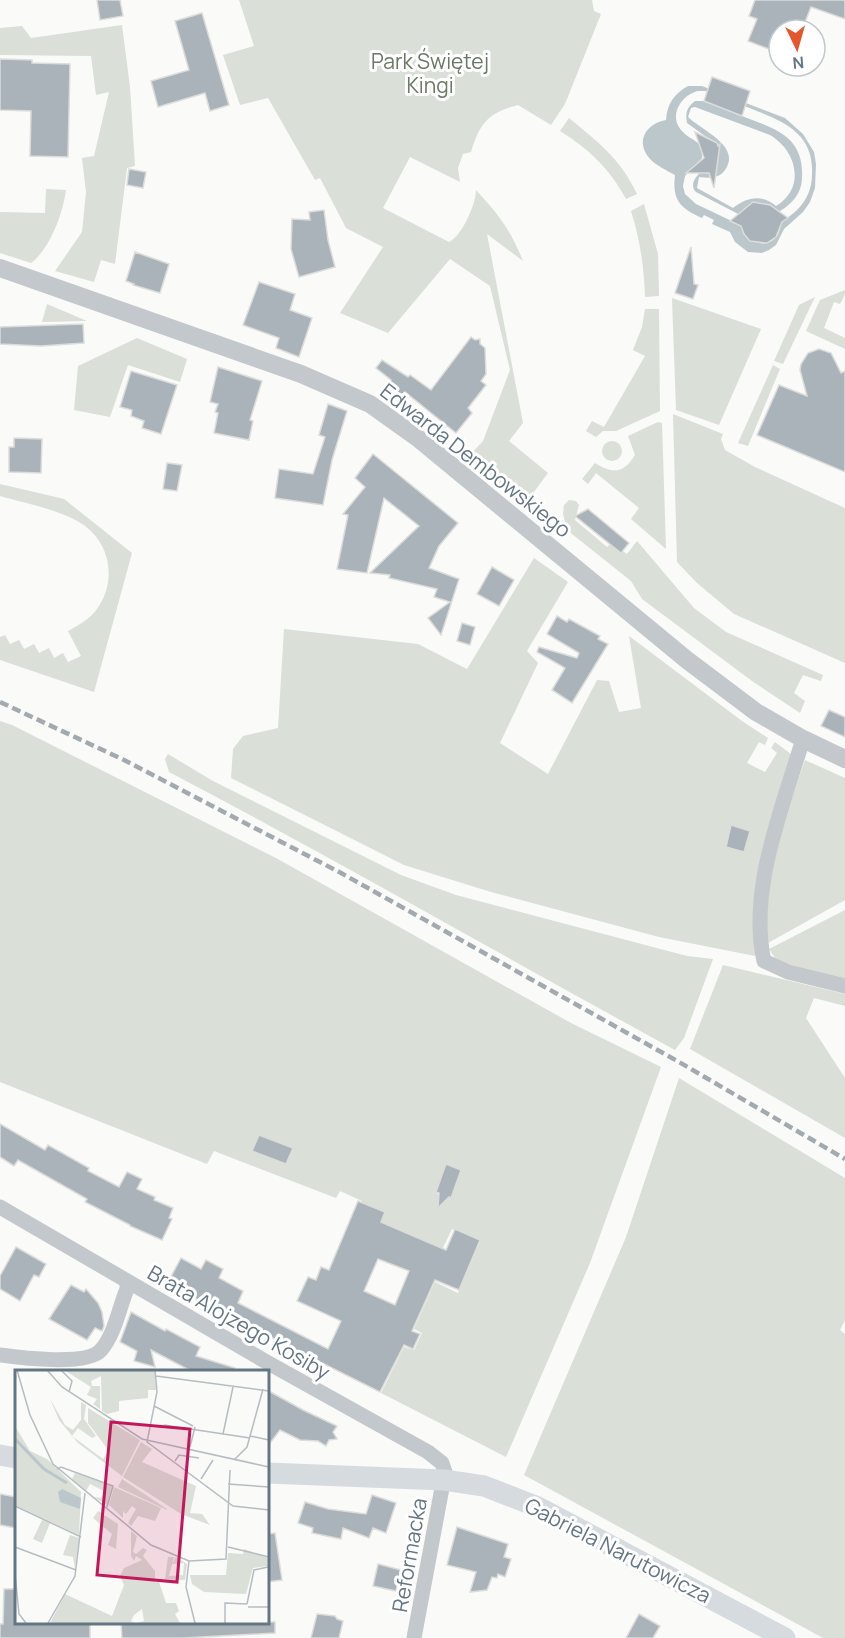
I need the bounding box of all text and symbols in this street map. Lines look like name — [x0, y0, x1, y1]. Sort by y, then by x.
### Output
north arrow — [767, 18, 827, 78]
park label: Park Świętej Kingi — [371, 47, 489, 99]
text: N — [792, 51, 805, 74]
street label: Edwarda Dembowskiego — [375, 377, 577, 543]
street label: Brata Alojzego Kosiby — [143, 1258, 335, 1386]
inset map — [15, 1370, 268, 1623]
street label: Gabriela Narutowicza — [520, 1491, 716, 1609]
street label: Reformacka — [385, 1496, 433, 1614]

